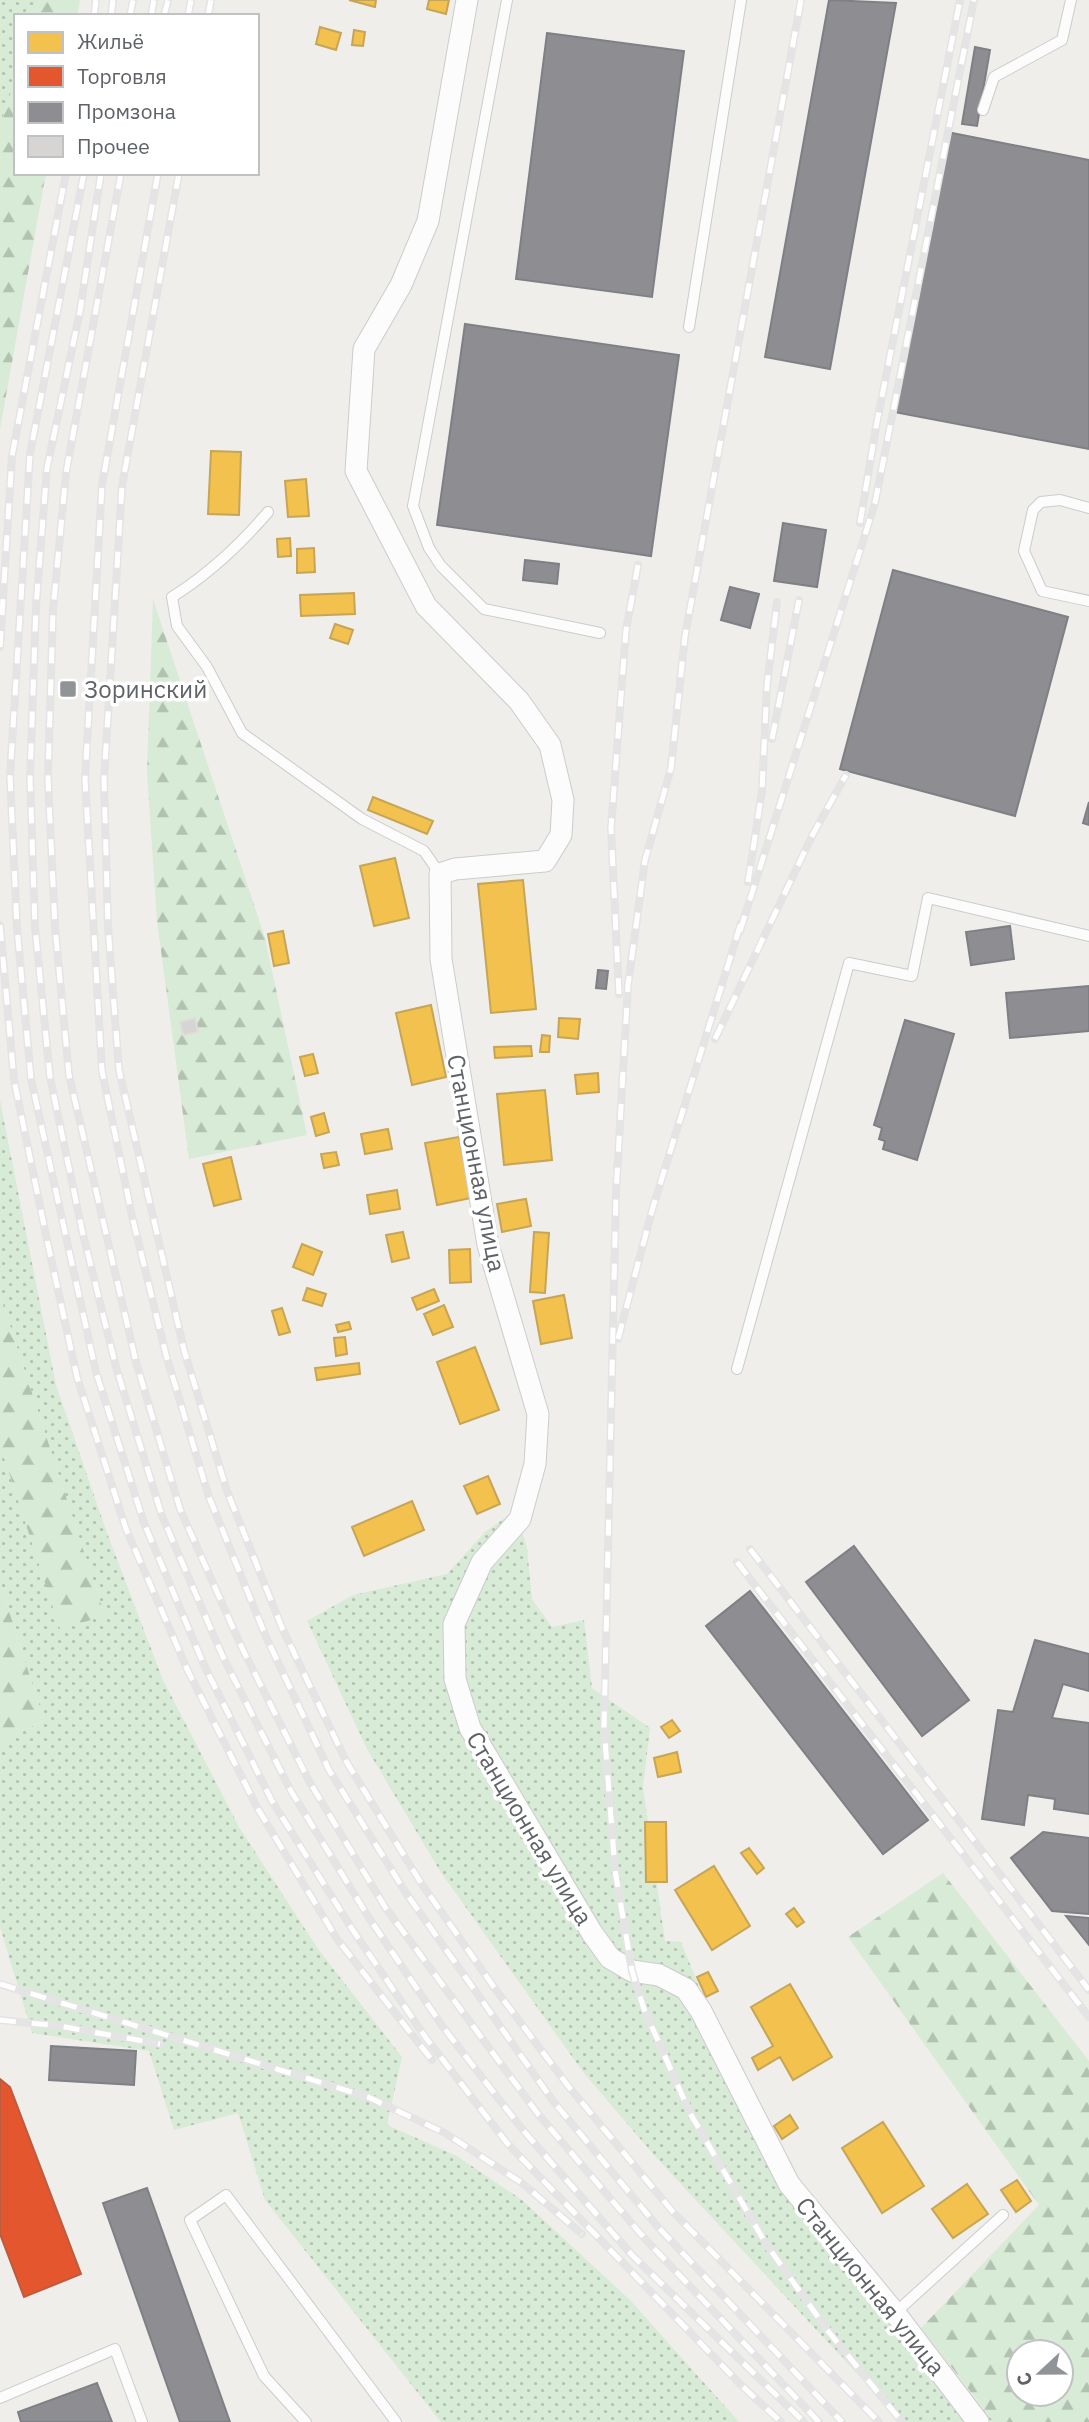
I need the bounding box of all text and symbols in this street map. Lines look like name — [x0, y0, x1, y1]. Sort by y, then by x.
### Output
legend — [14, 14, 259, 175]
text: Жильё — [77, 27, 144, 55]
text: Торговля — [77, 62, 167, 90]
text: Промзона — [77, 97, 176, 125]
text: Прочее — [77, 132, 150, 160]
place label: Зоринский — [84, 673, 207, 705]
marker: Зоринский — [58, 679, 78, 699]
street label: Станционная улица — [440, 1052, 514, 1275]
street label: Станционная улица — [459, 1725, 601, 1931]
street label: Станционная улица — [789, 2190, 953, 2382]
north arrow — [1005, 2338, 1075, 2408]
text: С — [1011, 2369, 1038, 2390]

